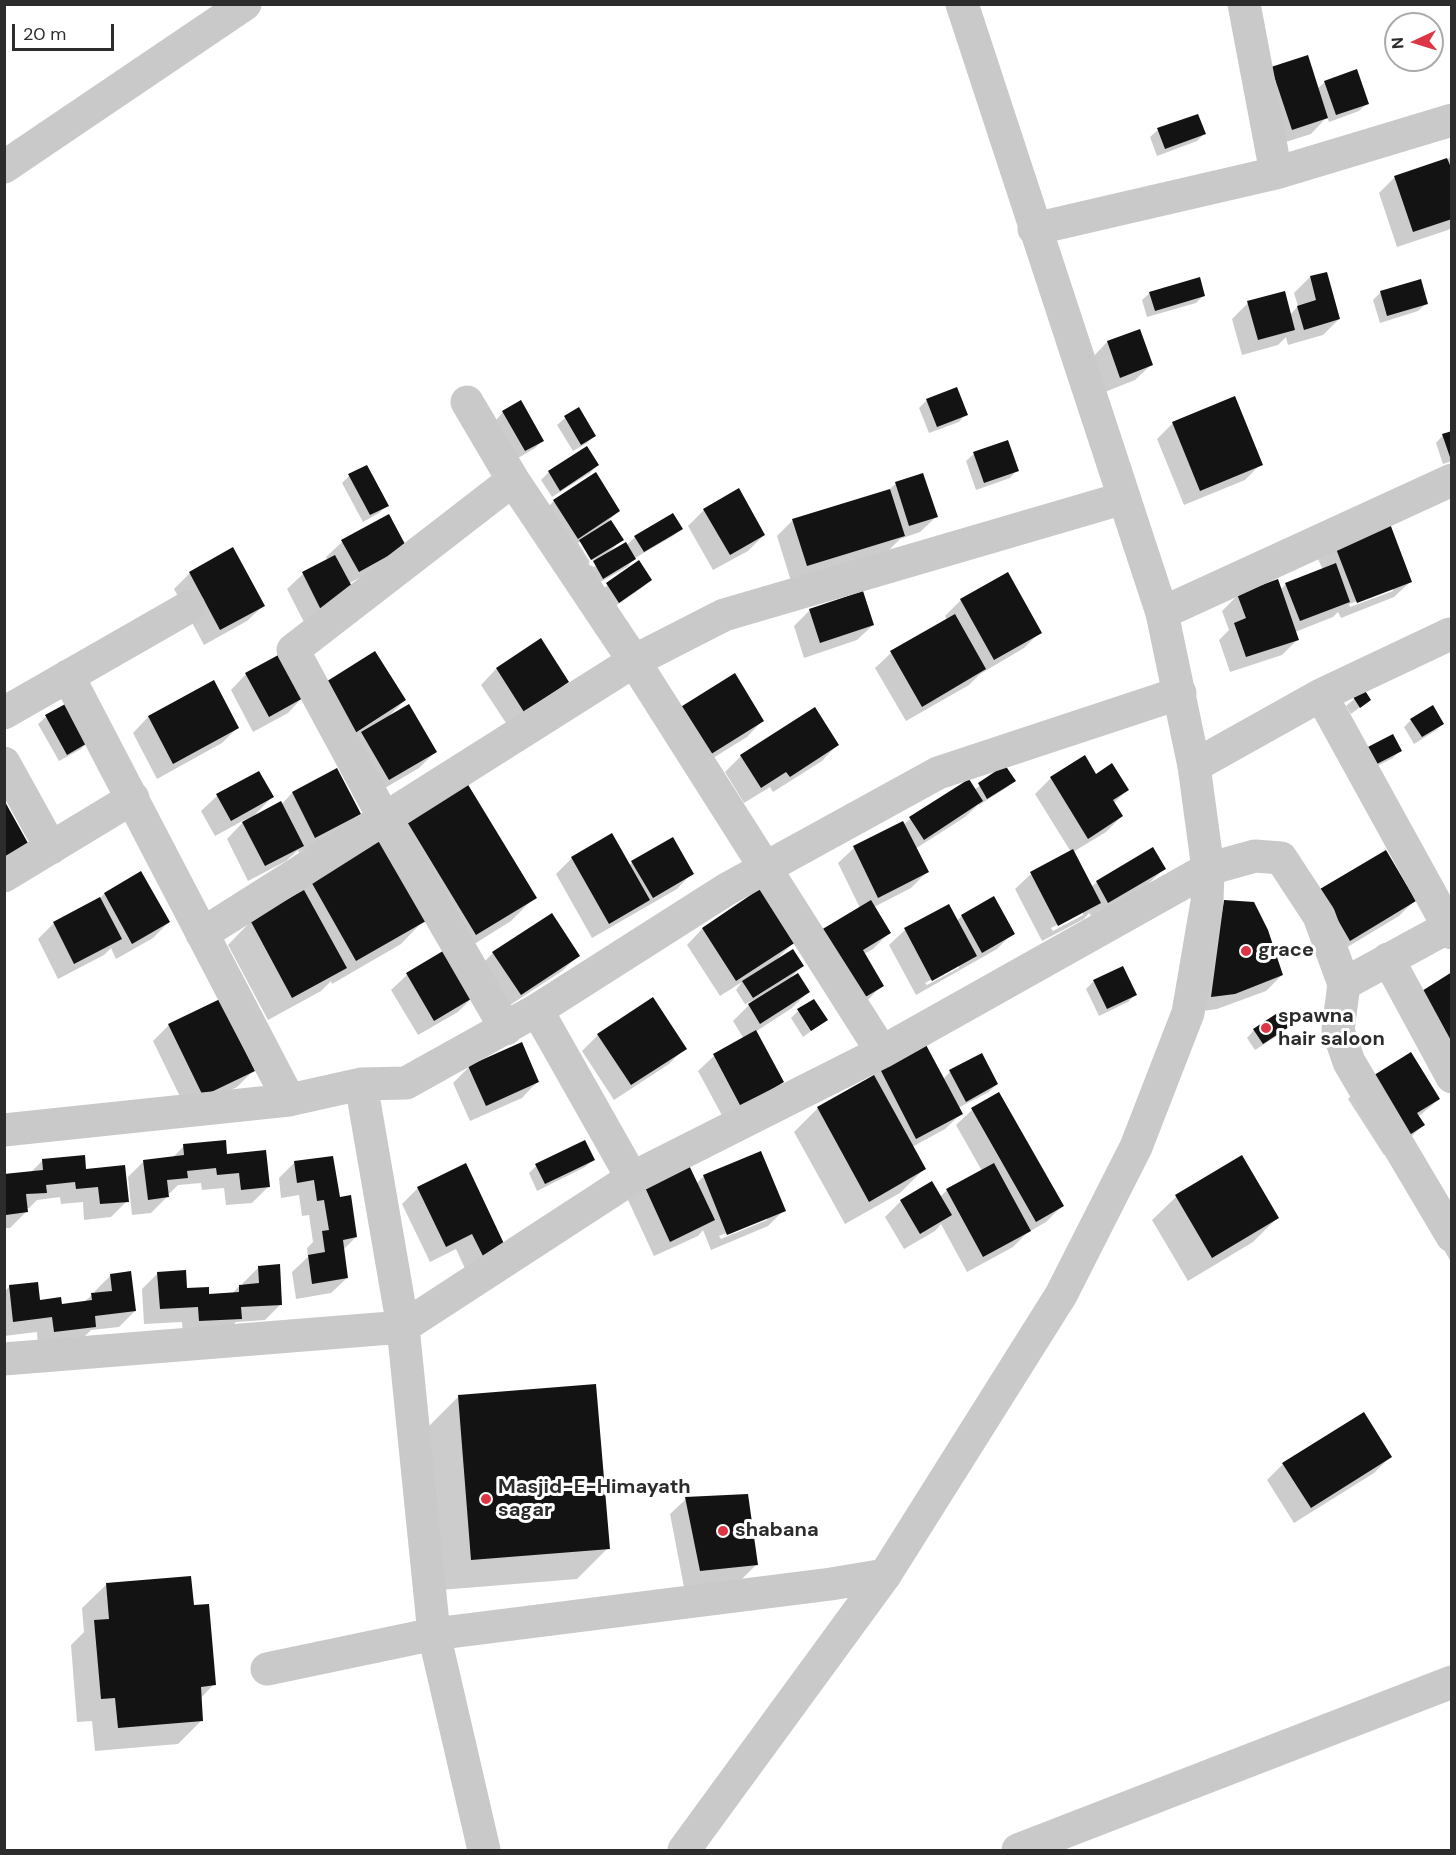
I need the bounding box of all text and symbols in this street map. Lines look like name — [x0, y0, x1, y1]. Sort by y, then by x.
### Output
scale bar — [15, 12, 117, 50]
north arrow — [1384, 12, 1444, 72]
text: 20 m — [23, 22, 66, 46]
text: N — [1387, 37, 1408, 50]
place label: grace — [1258, 939, 1314, 963]
marker: grace — [1239, 944, 1253, 958]
place label: spawna hair saloon — [1278, 1005, 1385, 1052]
marker: spawna hair saloon — [1259, 1021, 1273, 1035]
place label: Masjid-E-Himayath sagar — [498, 1476, 691, 1523]
marker: Masjid-E-Himayath sagar — [479, 1492, 493, 1506]
place label: shabana — [735, 1519, 819, 1543]
marker: shabana — [716, 1524, 730, 1538]

